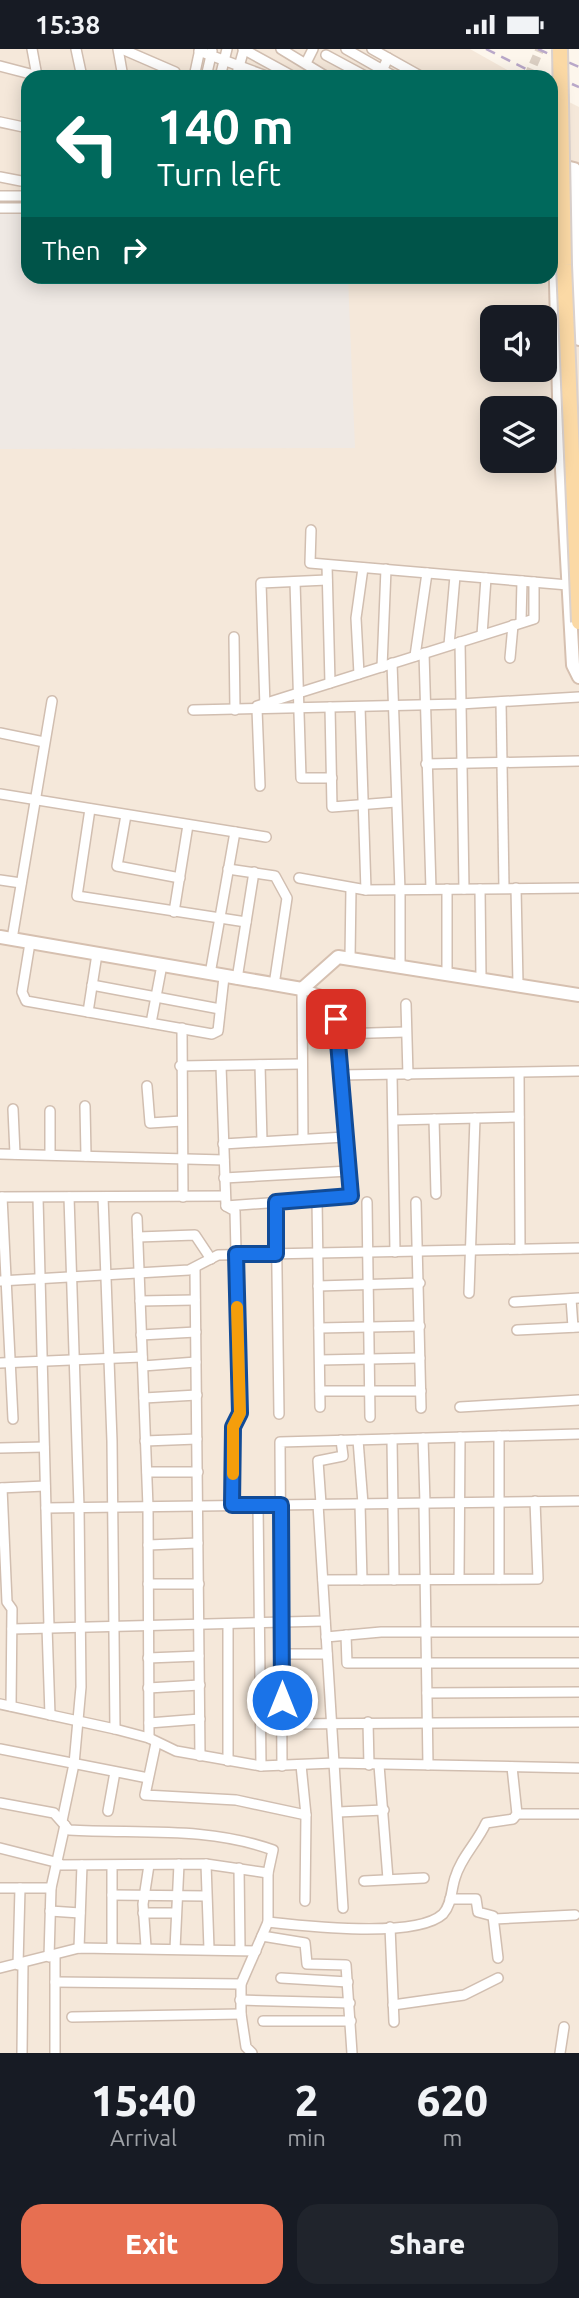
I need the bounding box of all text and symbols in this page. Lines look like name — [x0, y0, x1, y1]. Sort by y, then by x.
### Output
text: 15:38 — [35, 10, 100, 39]
icon: left — [42, 98, 133, 189]
text: 140 m — [157, 98, 294, 153]
text: Turn left — [157, 156, 281, 192]
icon: right — [115, 231, 153, 269]
text: Then — [42, 236, 101, 265]
map controls — [480, 305, 557, 473]
button: sound — [480, 305, 557, 382]
button: layers — [480, 396, 557, 473]
pin — [306, 989, 366, 1049]
icon: arrive — [317, 1000, 355, 1038]
position arrow — [245, 1663, 319, 1737]
text: 15:40 — [91, 2077, 196, 2124]
text: 2 — [295, 2077, 318, 2124]
text: 620 — [417, 2077, 488, 2124]
text: Arrival — [110, 2125, 177, 2150]
text: min — [287, 2125, 326, 2150]
text: m — [442, 2125, 462, 2150]
button: Exit — [21, 2204, 283, 2284]
button: Share — [297, 2204, 558, 2284]

